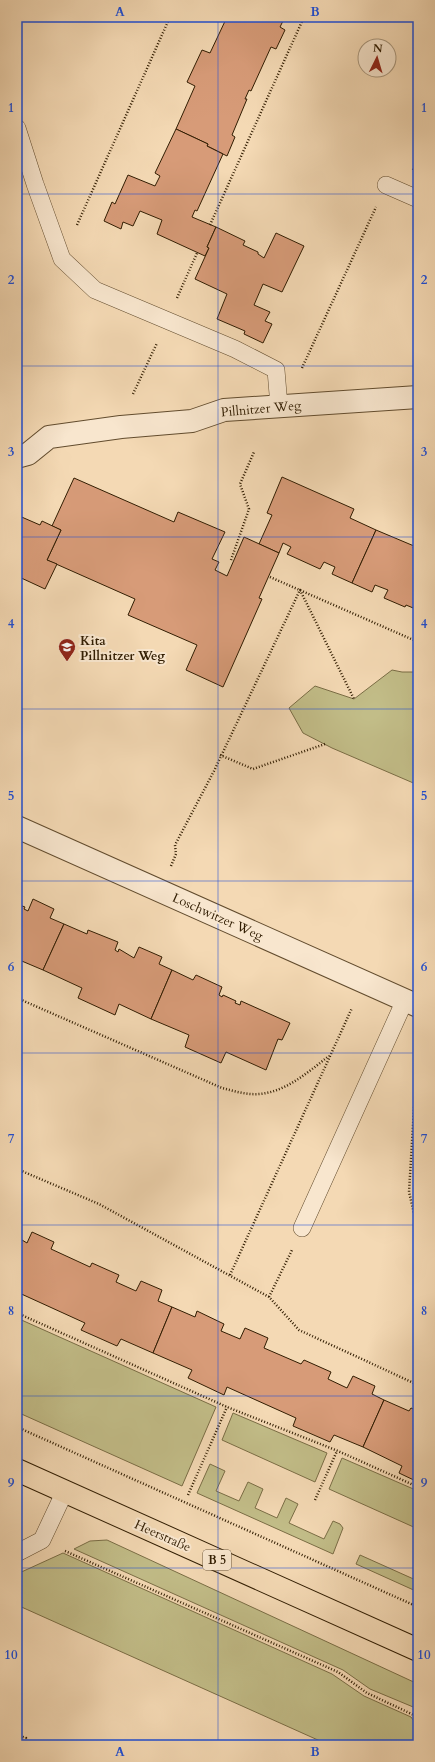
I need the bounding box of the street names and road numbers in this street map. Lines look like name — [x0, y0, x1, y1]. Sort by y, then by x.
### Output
street label: Pillnitzer Weg — [220, 396, 303, 421]
street label: Loschwitzer Weg — [169, 889, 267, 945]
street label: Heerstraße — [132, 1516, 194, 1556]
road number: B 5 — [203, 1550, 231, 1570]

